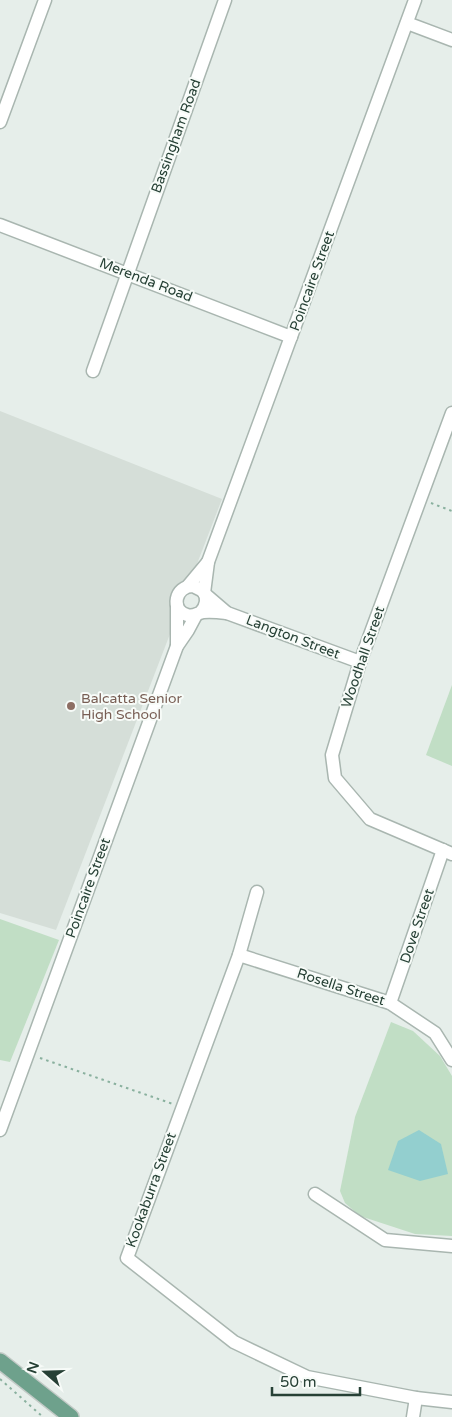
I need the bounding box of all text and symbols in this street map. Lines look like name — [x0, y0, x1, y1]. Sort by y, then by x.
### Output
street label: Bassingham Road — [148, 77, 204, 195]
street label: Poincaire Street — [286, 228, 338, 333]
street label: Merenda Road — [97, 254, 195, 306]
street label: Woodhall Street — [338, 603, 389, 710]
street label: Langton Street — [244, 611, 343, 663]
place label: Balcatta Senior High School — [81, 690, 182, 723]
marker: Balcatta Senior High School — [65, 700, 77, 712]
street label: Poincaire Street — [62, 835, 114, 940]
street label: Dove Street — [396, 886, 438, 965]
street label: Rosella Street — [295, 965, 388, 1009]
street label: Kookaburra Street — [122, 1129, 180, 1250]
north arrow — [20, 1347, 70, 1397]
text: N — [23, 1360, 43, 1376]
scale bar — [272, 1364, 360, 1396]
text: 50 m — [280, 1373, 317, 1391]

